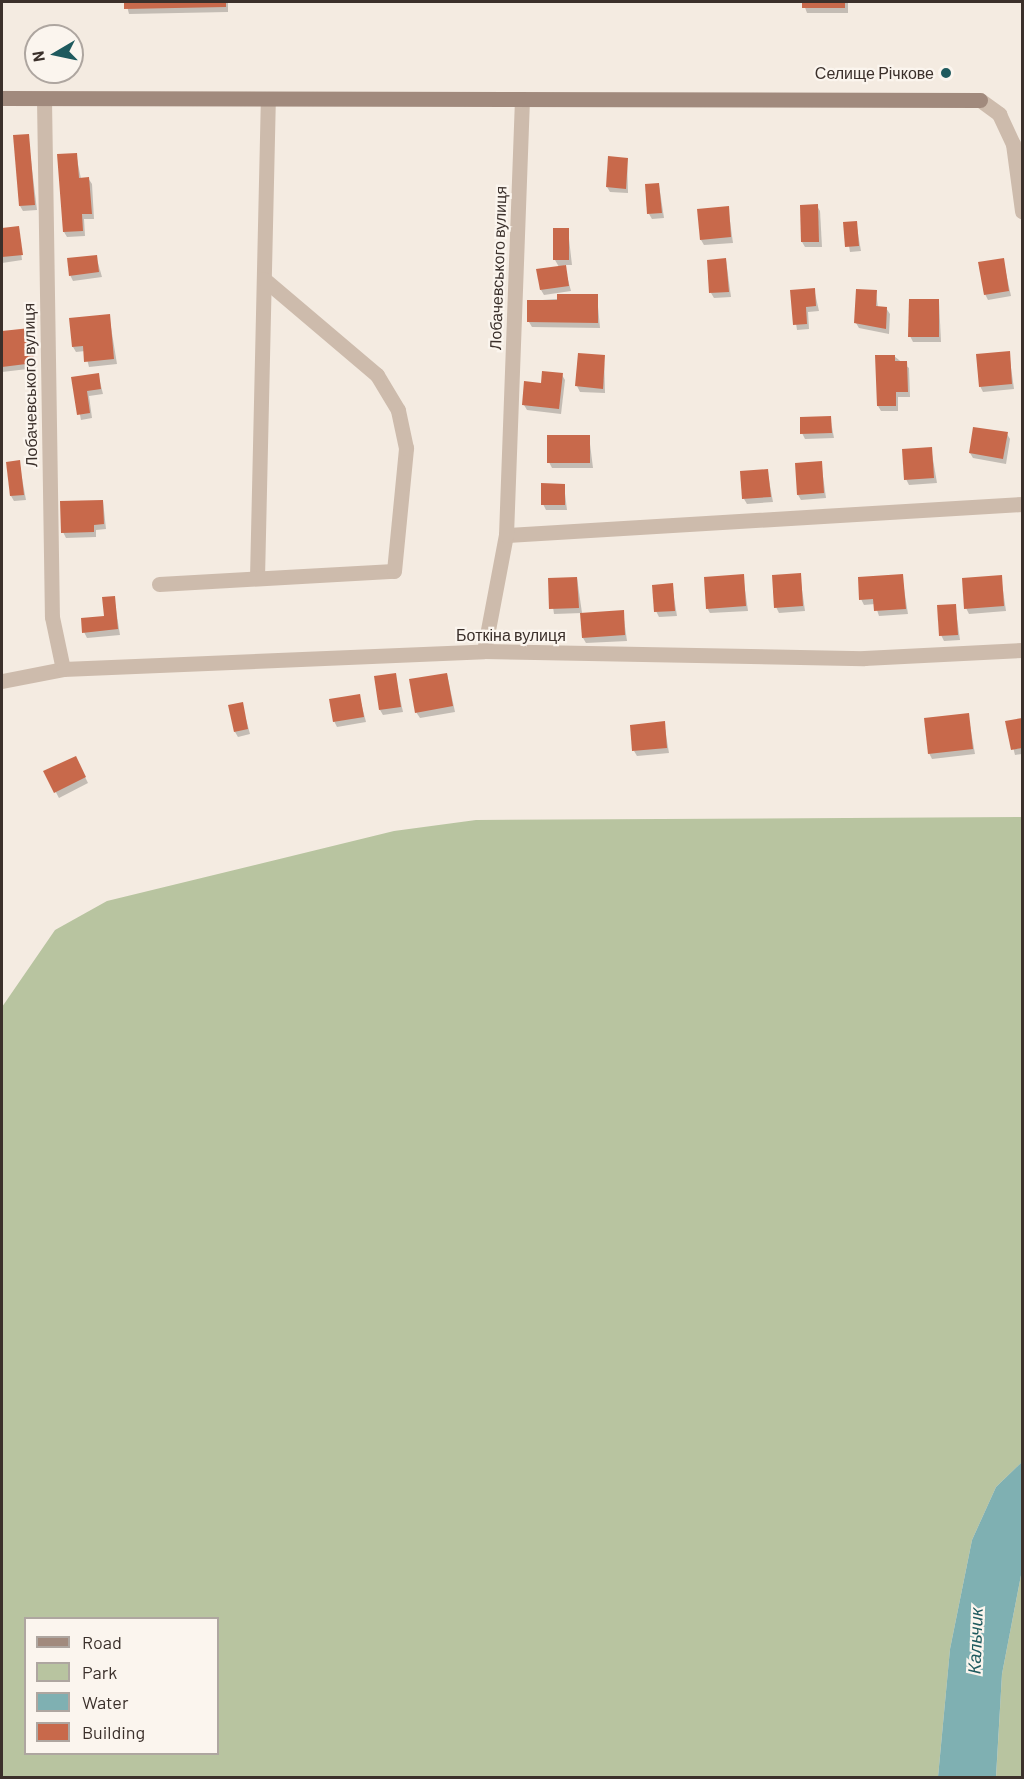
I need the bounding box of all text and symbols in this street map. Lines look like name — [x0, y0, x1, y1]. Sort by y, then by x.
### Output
north arrow — [24, 24, 84, 84]
text: N — [27, 50, 48, 63]
place label: Селище Річкове — [815, 63, 934, 83]
marker: Селище Річкове — [939, 66, 953, 80]
street label: Лобачевського вулиця — [486, 186, 510, 350]
street label: Лобачевського вулиця — [19, 303, 41, 467]
street label: Боткіна вулиця — [456, 625, 566, 645]
water label: Кальчик — [963, 1608, 987, 1674]
legend — [24, 1617, 219, 1755]
text: Road — [82, 1631, 122, 1653]
text: Park — [82, 1661, 117, 1683]
text: Water — [82, 1691, 129, 1713]
text: Building — [82, 1721, 145, 1743]

